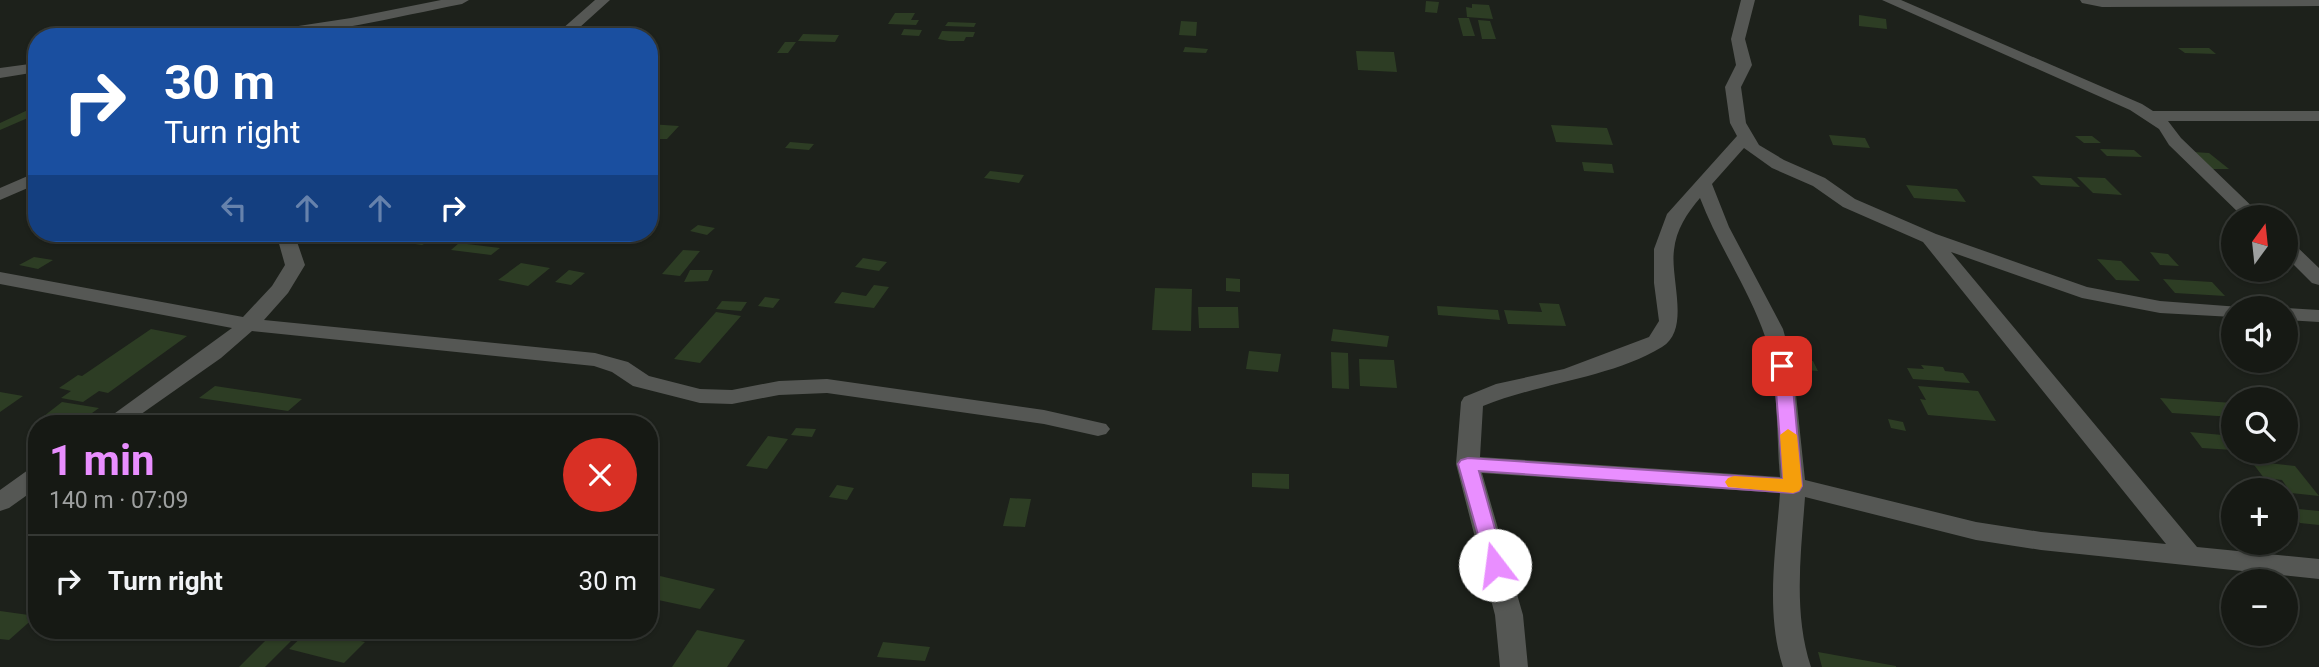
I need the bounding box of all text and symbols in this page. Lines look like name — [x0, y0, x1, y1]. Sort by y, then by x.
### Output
text: 30 m — [164, 54, 275, 111]
icon: right — [49, 56, 140, 147]
text: Turn right — [164, 113, 300, 151]
icon: left — [215, 189, 253, 227]
icon: ahead — [288, 189, 326, 227]
icon: ahead — [361, 189, 399, 227]
icon: right — [434, 189, 472, 227]
north arrow — [2221, 205, 2298, 282]
map controls — [2221, 205, 2298, 646]
button: sound — [2221, 296, 2298, 373]
pin — [1752, 336, 1812, 396]
icon: arrive — [1763, 347, 1801, 385]
button: search — [2221, 387, 2298, 464]
text: 1 min — [49, 436, 155, 485]
button: close — [563, 438, 637, 512]
button: + — [2221, 478, 2298, 555]
text: 140 m · 07:09 — [49, 487, 188, 514]
position arrow — [1458, 528, 1532, 602]
icon: right — [49, 562, 87, 600]
text: Turn right — [108, 566, 223, 596]
text: 30 m — [579, 566, 637, 596]
button: − — [2221, 569, 2298, 646]

